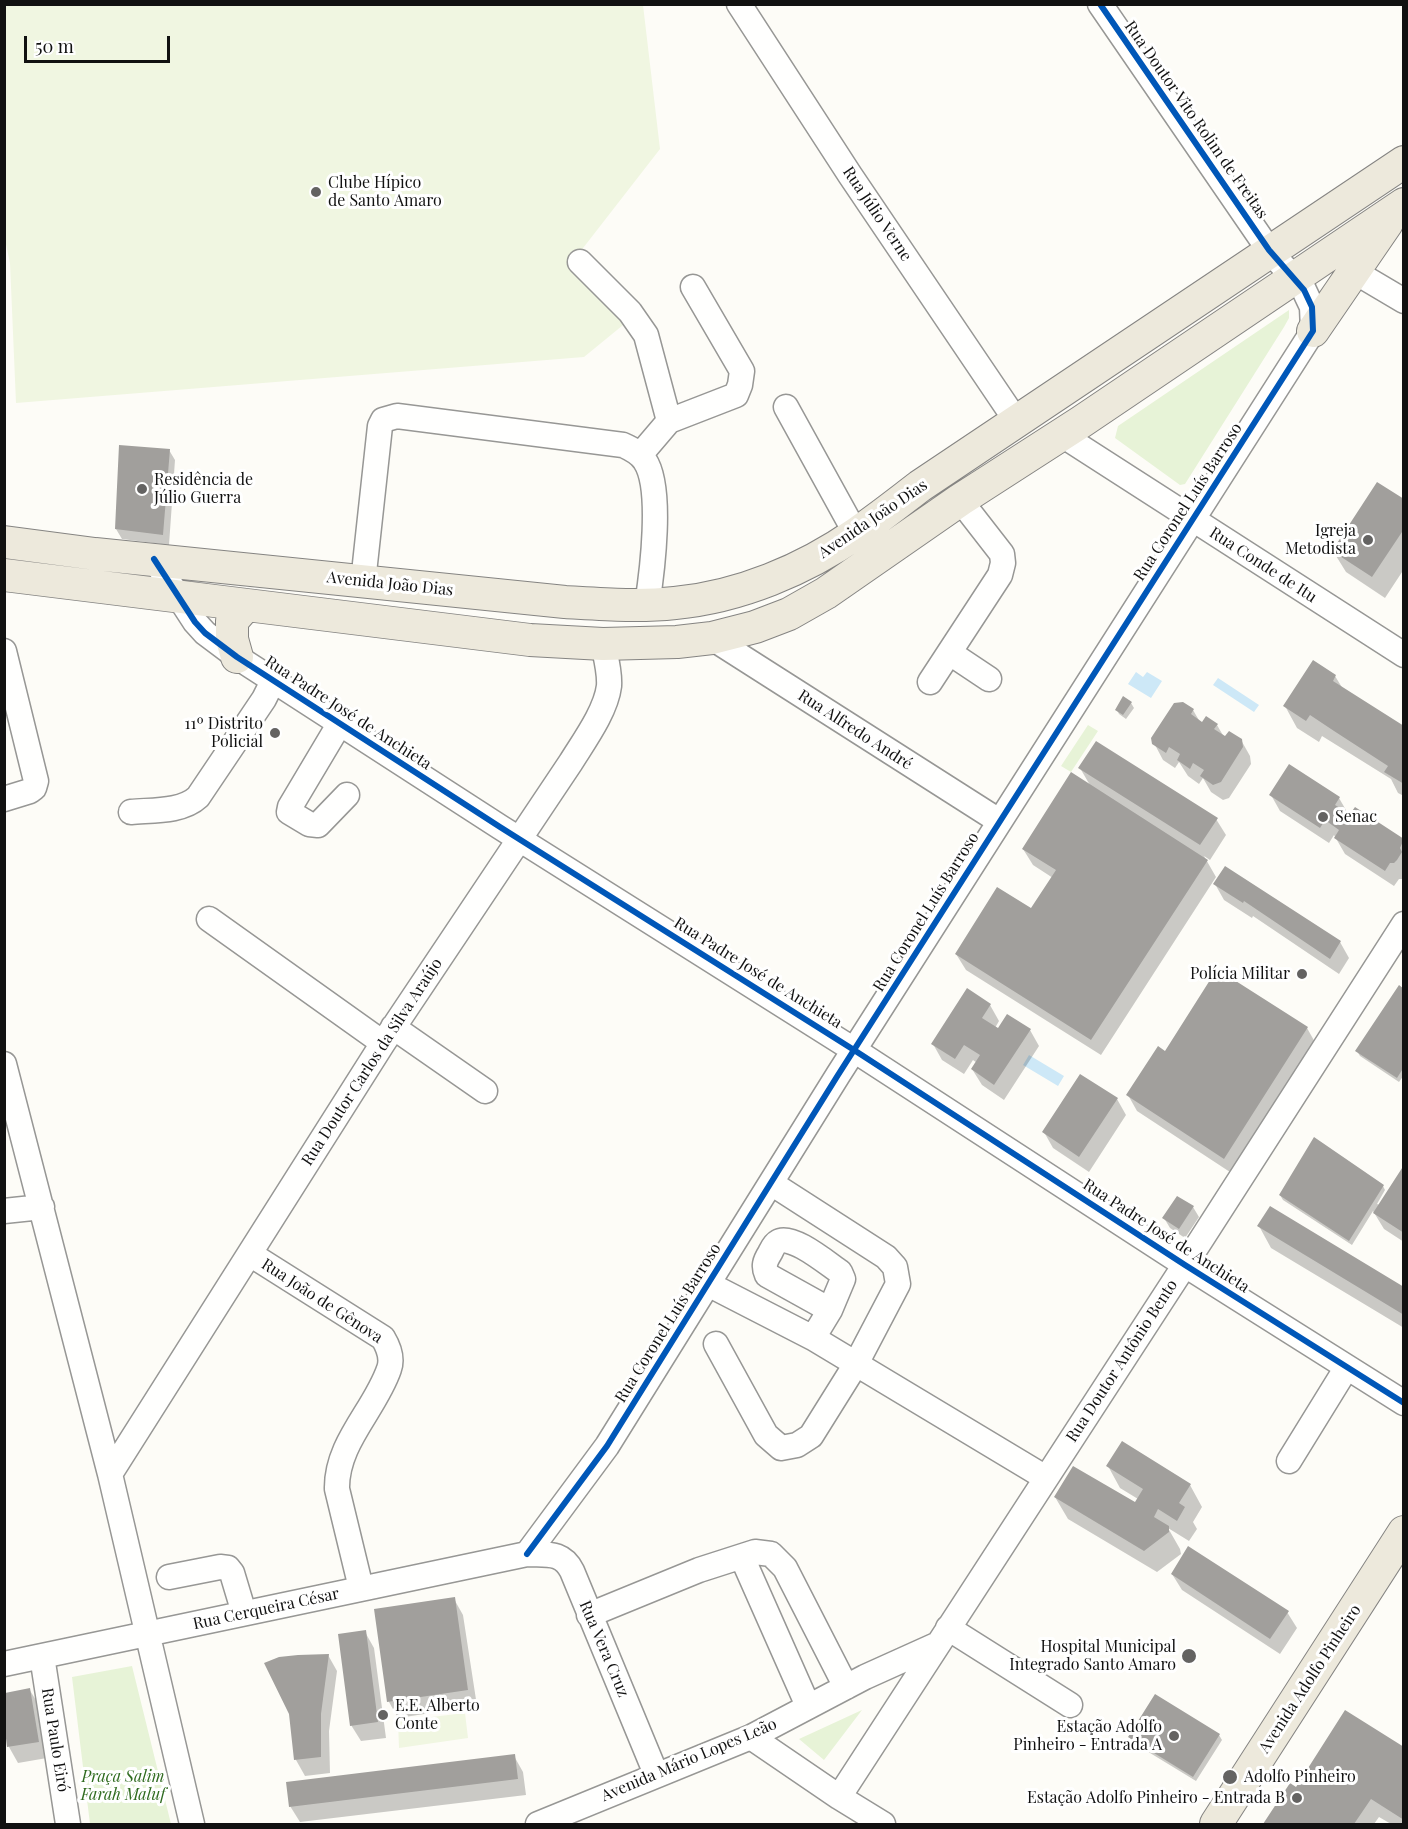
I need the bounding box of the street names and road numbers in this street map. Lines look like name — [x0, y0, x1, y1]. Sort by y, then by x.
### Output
street label: Rua Doutor Vito Rolim de Freitas — [1120, 18, 1272, 222]
street label: Rua Júlio Verne — [838, 163, 916, 265]
street label: Rua Coronel Luís Barroso — [1130, 420, 1246, 584]
street label: Avenida João Dias — [815, 475, 931, 563]
street label: Rua Conde de Itu — [1206, 523, 1320, 607]
street label: Avenida João Dias — [326, 568, 454, 600]
street label: Rua Padre José de Anchieta — [261, 652, 435, 774]
street label: Rua Alfredo André — [794, 686, 916, 774]
street label: Rua Coronel Luís Barroso — [869, 829, 983, 995]
street label: Rua Padre José de Anchieta — [670, 913, 846, 1033]
street label: Rua Doutor Carlos da Silva Araújo — [298, 955, 446, 1169]
street label: Rua Padre José de Anchieta — [1079, 1175, 1253, 1297]
street label: Rua Coronel Luís Barroso — [611, 1240, 725, 1406]
street label: Rua João de Gênova — [258, 1255, 386, 1347]
street label: Rua Doutor Antônio Bento — [1062, 1276, 1182, 1446]
street label: Rua Cerqueira César — [191, 1584, 341, 1634]
street label: Rua Vera Cruz — [575, 1598, 633, 1700]
street label: Avenida Adolfo Pinheiro — [1255, 1601, 1365, 1757]
street label: Rua Paulo Eiró — [37, 1686, 73, 1794]
street label: Avenida Mário Lopes Leão — [598, 1714, 780, 1806]

